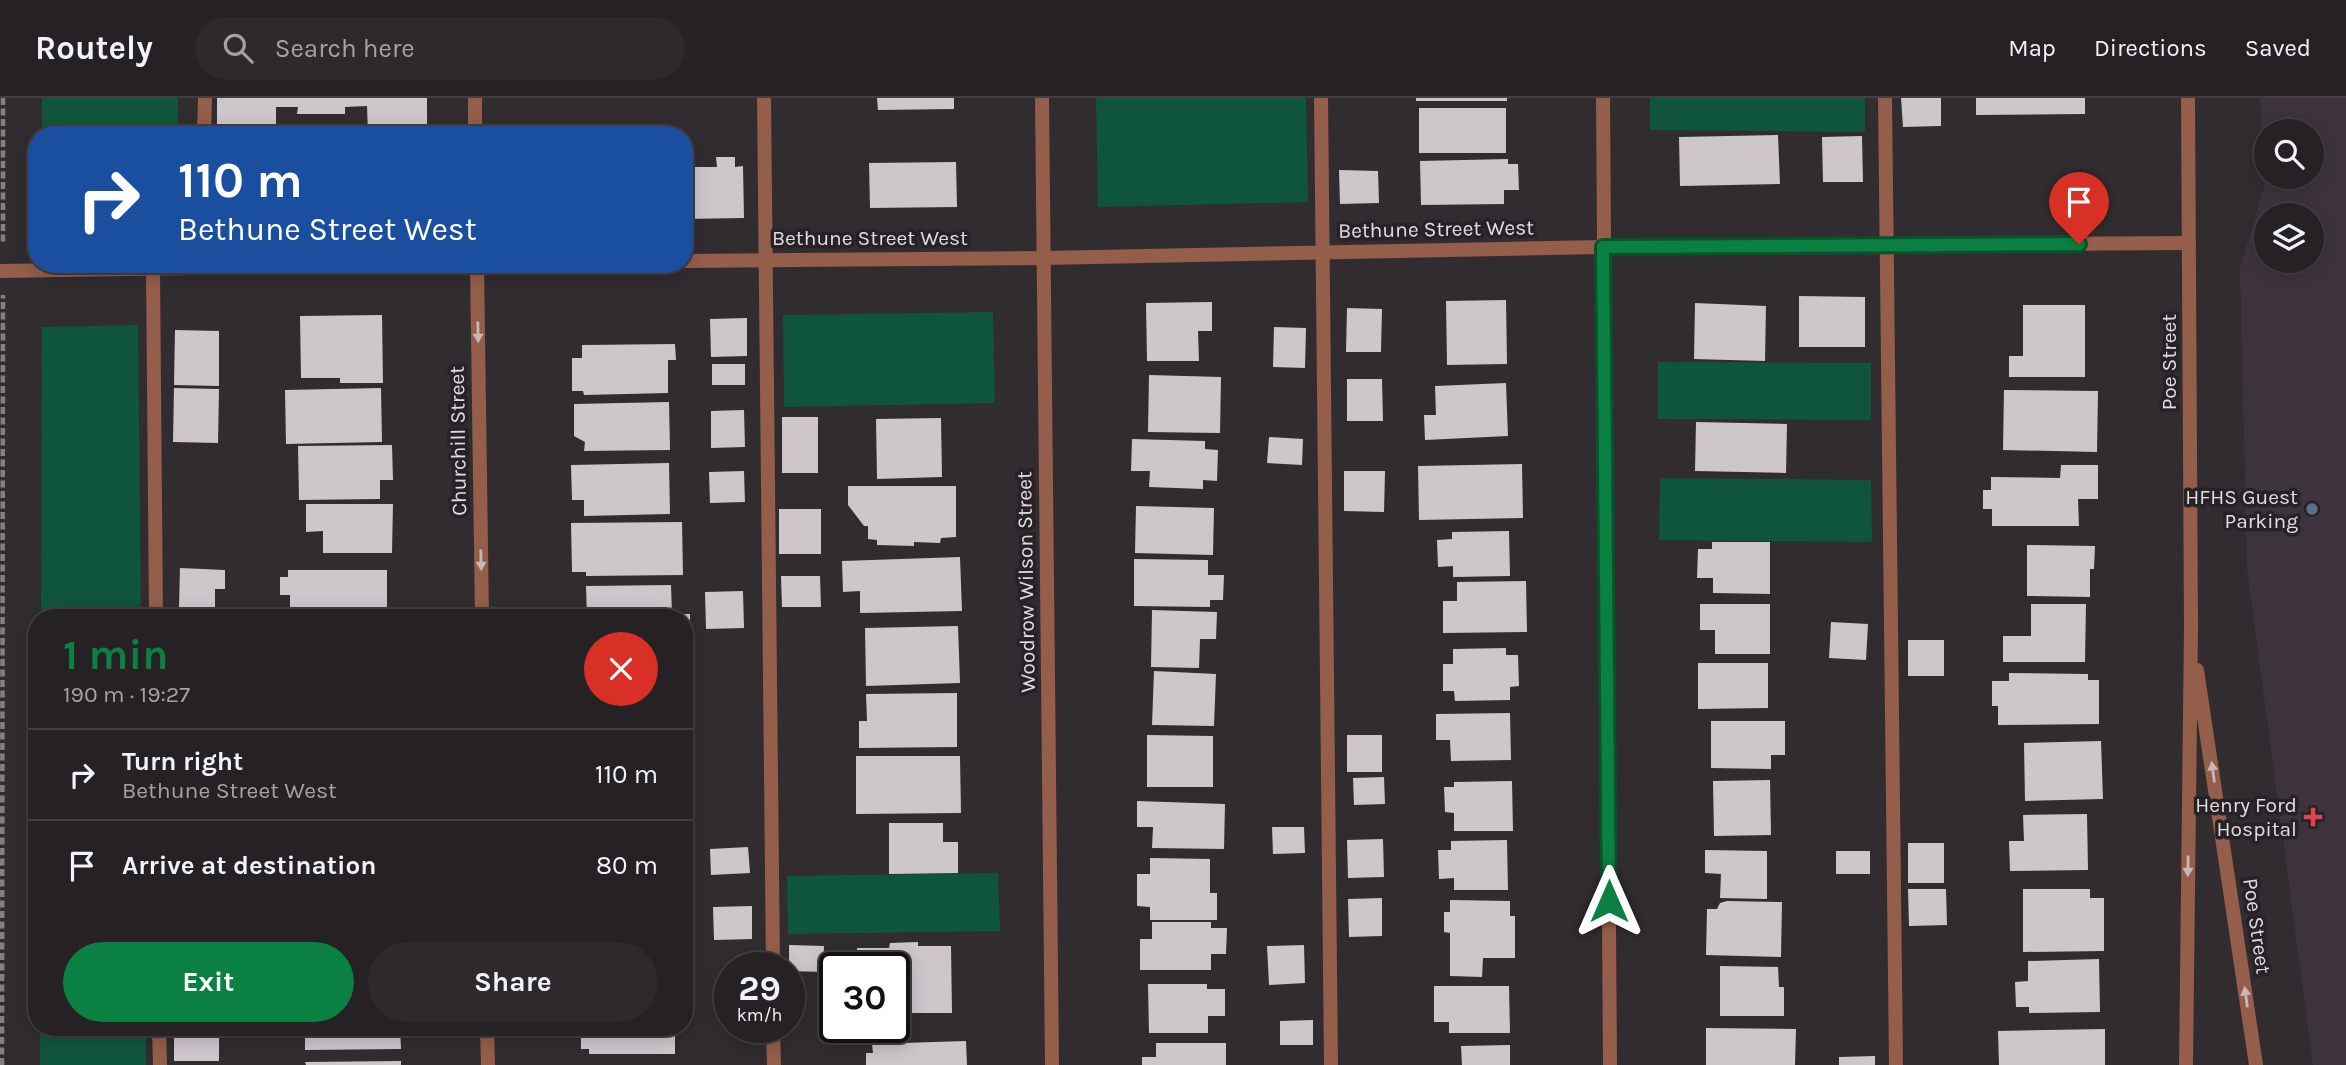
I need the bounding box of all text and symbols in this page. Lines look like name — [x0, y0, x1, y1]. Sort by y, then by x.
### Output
search box — [195, 17, 685, 80]
text: Routely — [35, 29, 153, 67]
icon: search — [219, 29, 257, 67]
text: Search here — [275, 33, 415, 64]
text: Map — [2008, 34, 2056, 62]
text: Directions — [2094, 34, 2207, 62]
text: Saved — [2245, 34, 2311, 62]
map controls — [2254, 119, 2324, 273]
button: search — [2254, 119, 2324, 189]
text: 110 m — [178, 152, 303, 209]
icon: right — [63, 154, 154, 245]
pin — [2049, 172, 2109, 244]
icon: arrive — [2060, 183, 2098, 221]
button: layers — [2254, 203, 2324, 273]
text: Bethune Street West — [178, 211, 477, 248]
street label: Bethune Street West — [1338, 215, 1534, 243]
street label: Bethune Street West — [772, 226, 968, 250]
street label: Poe Street — [2157, 314, 2181, 410]
one-way arrow — [472, 322, 483, 344]
street label: Churchill Street — [445, 366, 471, 516]
street label: Woodrow Wilson Street — [1012, 471, 1040, 693]
place label: HFHS Guest Parking — [2185, 485, 2298, 533]
marker: HFHS Guest Parking — [2304, 501, 2320, 517]
one-way arrow — [475, 549, 487, 571]
text: 1 min — [63, 630, 168, 680]
button: close — [584, 632, 658, 706]
text: 190 m · 19:27 — [63, 681, 190, 708]
text: Turn right — [122, 746, 243, 777]
icon: right — [63, 756, 101, 794]
text: 110 m — [595, 759, 658, 790]
one-way arrow — [2207, 761, 2218, 783]
text: Bethune Street West — [122, 777, 337, 804]
place label: Henry Ford Hospital — [2195, 793, 2297, 841]
marker: Henry Ford Hospital — [2303, 807, 2323, 827]
icon: arrive — [63, 847, 101, 885]
text: Arrive at destination — [122, 850, 376, 881]
text: 80 m — [596, 850, 658, 881]
one-way arrow — [2183, 856, 2194, 878]
position arrow — [1572, 864, 1646, 938]
street label: Poe Street — [2238, 877, 2276, 976]
button: Exit — [63, 942, 354, 1022]
button: Share — [368, 942, 658, 1022]
speed limit sign: 30 — [819, 952, 910, 1043]
text: 29 — [738, 968, 781, 1009]
one-way arrow — [2240, 986, 2251, 1008]
text: km/h — [737, 1004, 782, 1026]

